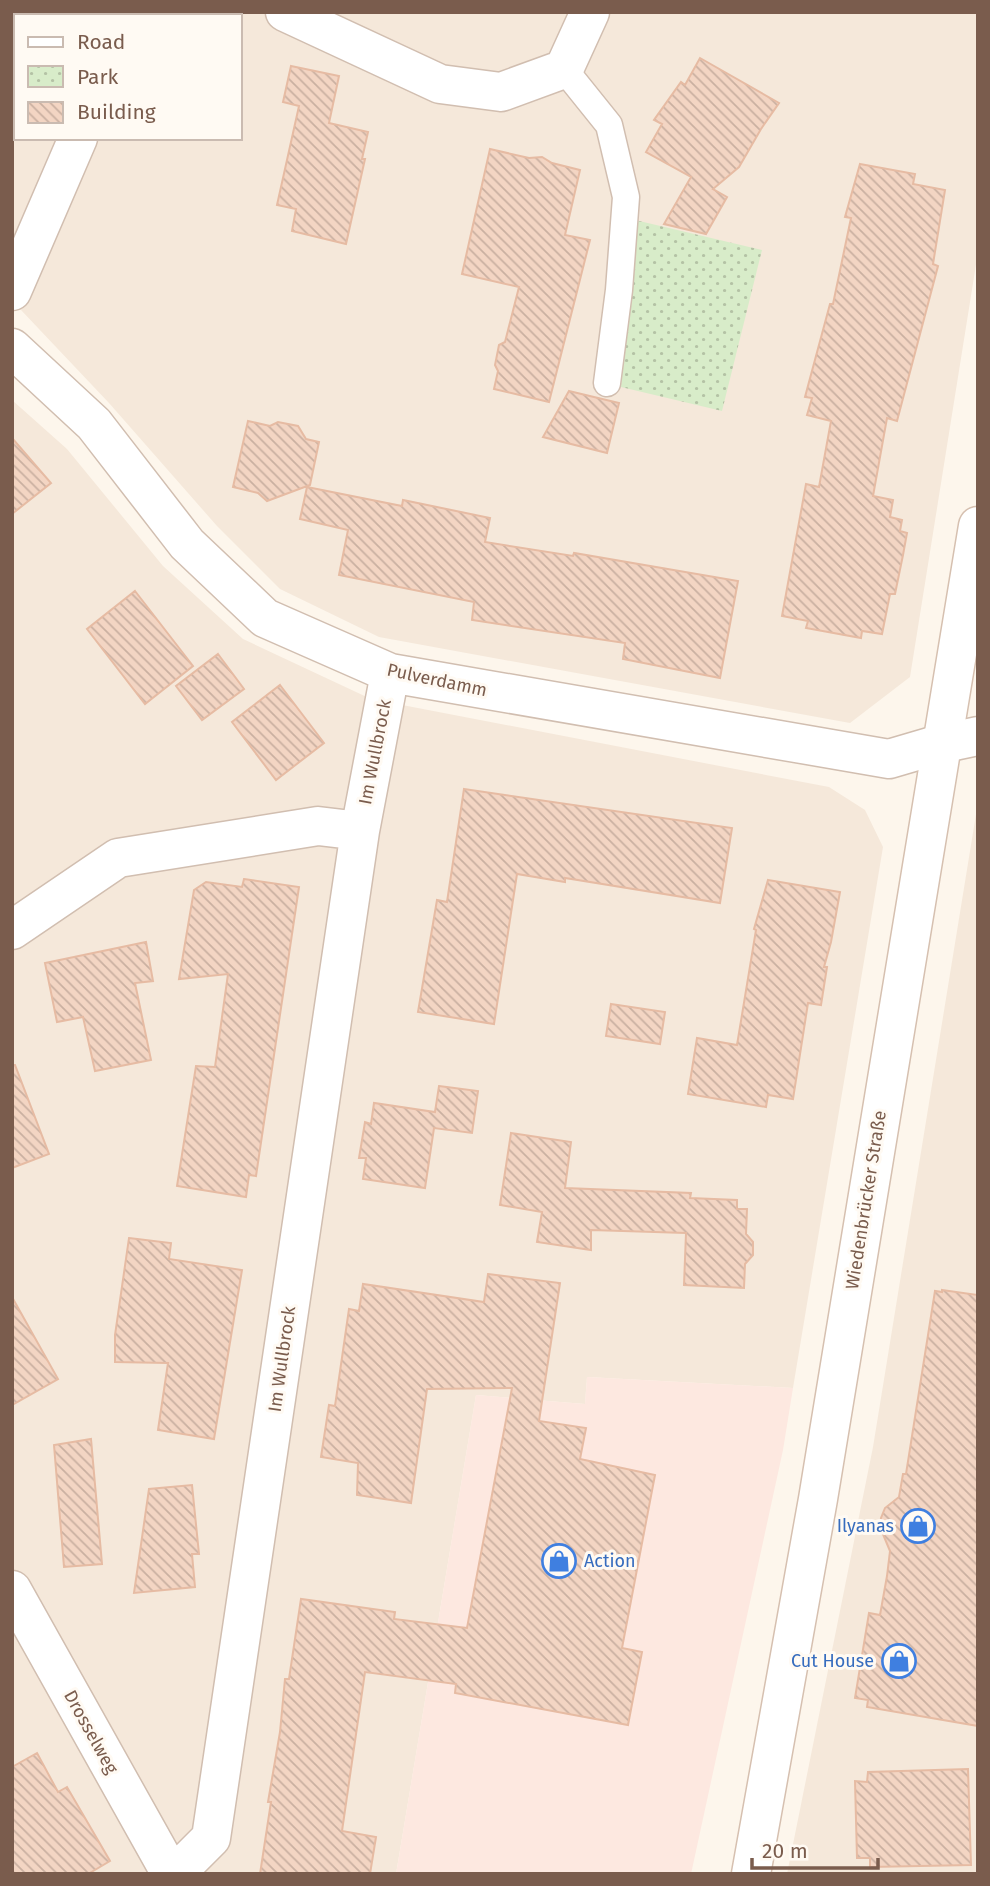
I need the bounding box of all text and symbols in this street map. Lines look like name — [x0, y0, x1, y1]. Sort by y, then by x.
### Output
legend — [14, 14, 242, 140]
text: Road — [77, 29, 125, 55]
text: Park — [77, 64, 119, 90]
text: Building — [77, 99, 156, 125]
street label: Pulverdamm — [385, 659, 489, 701]
street label: Im Wullbrock — [354, 697, 396, 806]
street label: Wiedenbrücker Straße — [841, 1109, 891, 1291]
street label: Im Wullbrock — [264, 1304, 300, 1413]
shop icon: Ilyanas — [899, 1507, 937, 1545]
place label: Ilyanas — [837, 1515, 894, 1537]
shop icon: Action — [540, 1542, 578, 1580]
place label: Action — [584, 1550, 636, 1572]
shop icon: Cut House — [880, 1642, 918, 1680]
place label: Cut House — [791, 1650, 874, 1672]
street label: Drosselweg — [59, 1686, 123, 1778]
scale bar — [752, 1826, 878, 1870]
text: 20 m — [762, 1838, 808, 1864]

